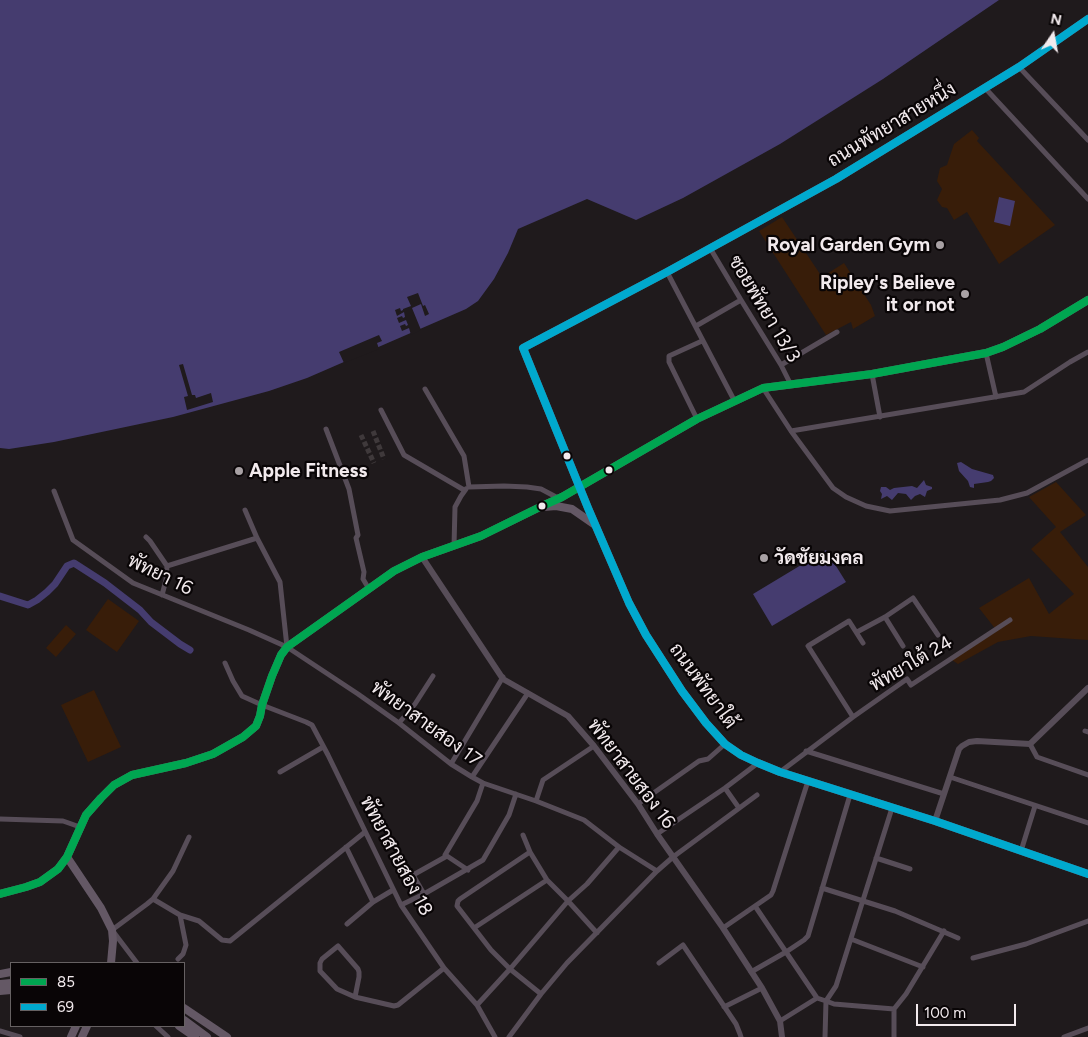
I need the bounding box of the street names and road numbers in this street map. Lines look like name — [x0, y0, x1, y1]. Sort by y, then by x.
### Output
street label: ถนนพัทยาสายหนึ่ง — [824, 78, 960, 172]
street label: ซอยพัทยา 13/3 — [723, 251, 805, 367]
street label: พัทยา 16 — [124, 550, 196, 600]
street label: พัทยาใต้ 24 — [865, 631, 957, 697]
street label: ถนนพัทยาใต้ — [664, 639, 742, 733]
street label: พัทยาสายสอง 17 — [366, 676, 486, 772]
street label: พัทยาสายสอง 16 — [582, 715, 680, 833]
street label: พัทยาสายสอง 18 — [355, 792, 437, 920]

